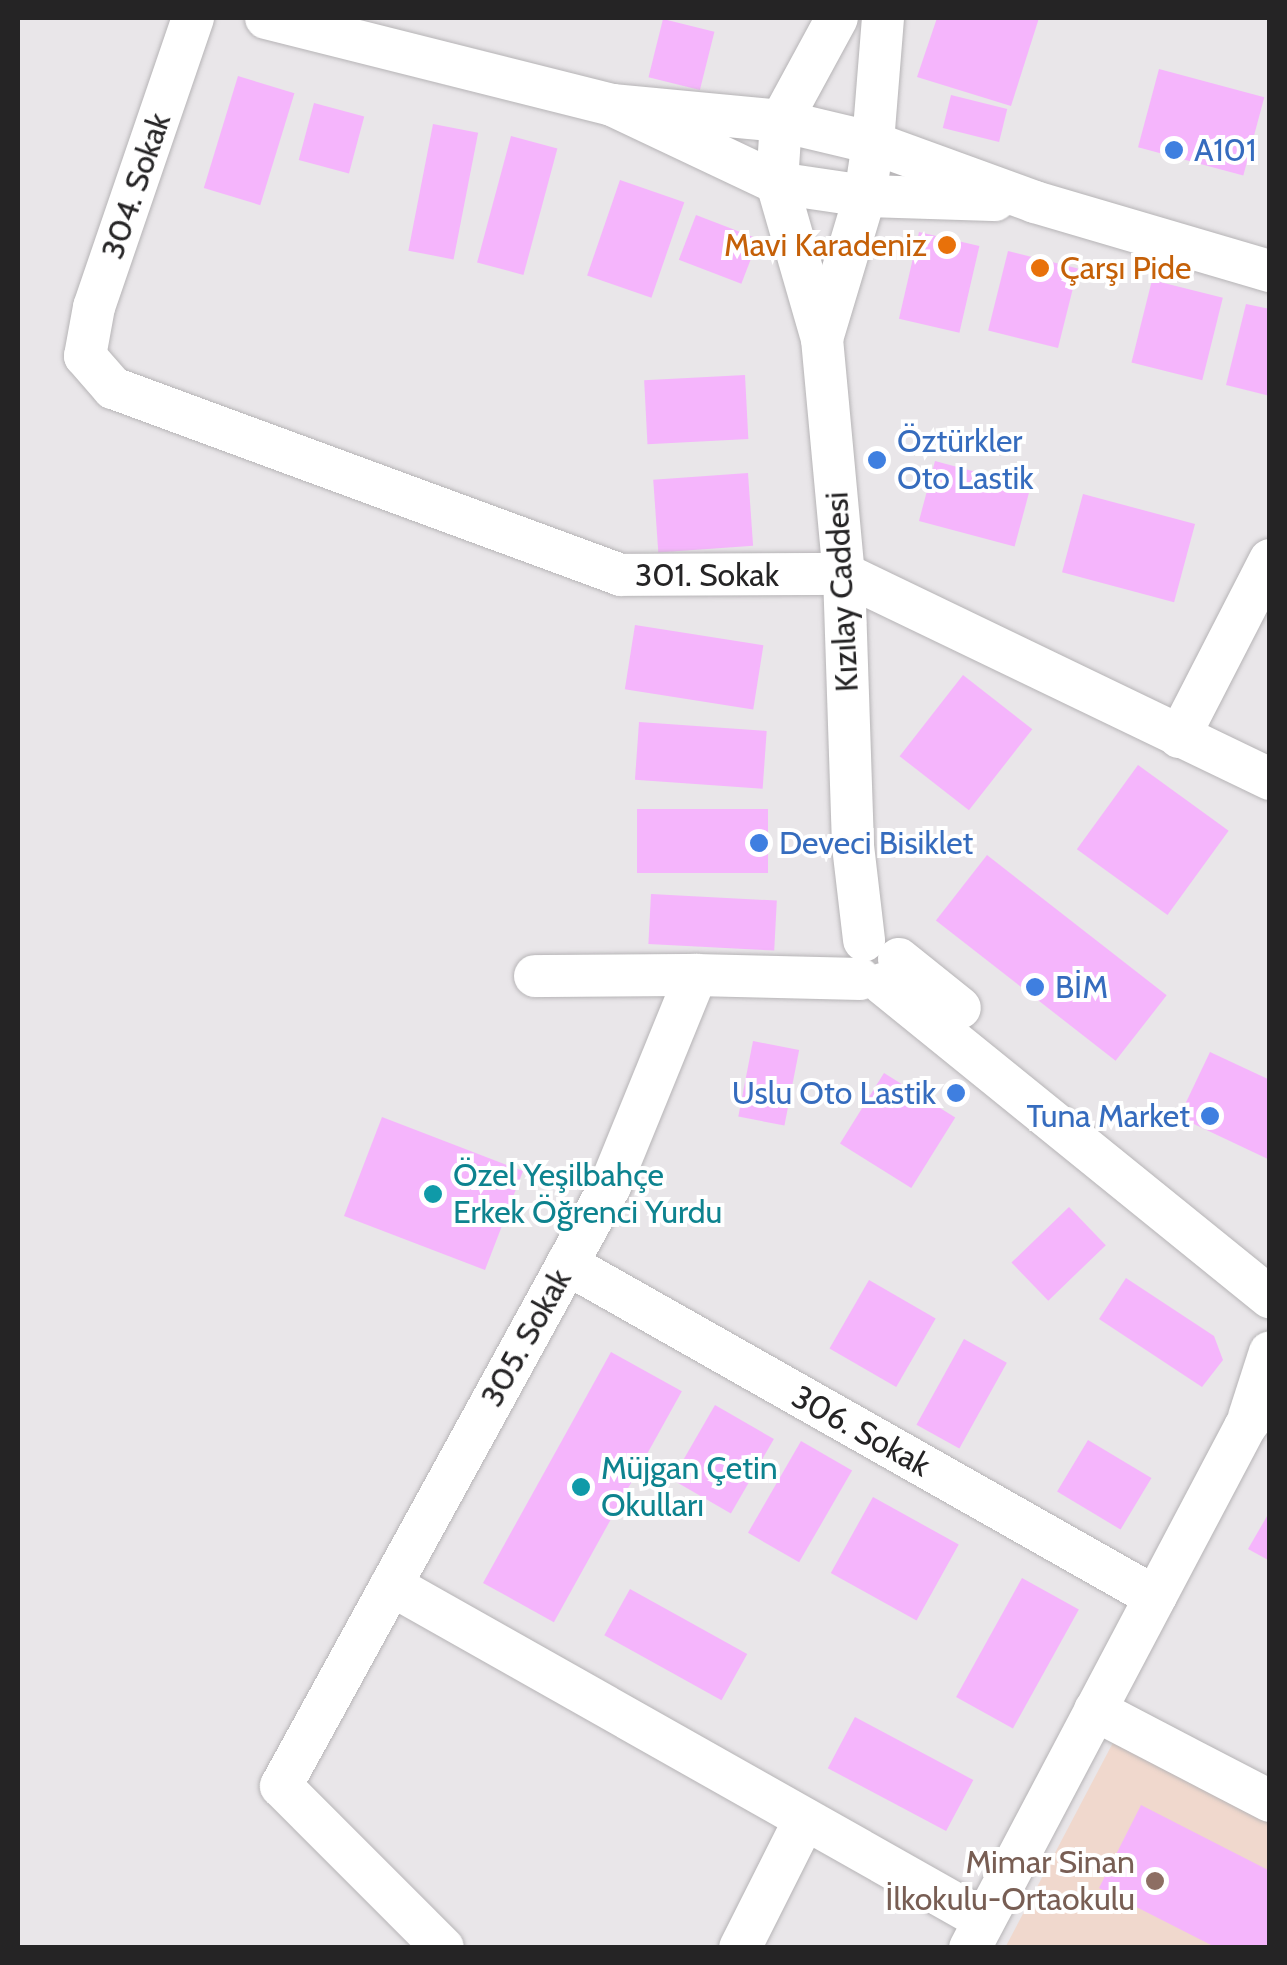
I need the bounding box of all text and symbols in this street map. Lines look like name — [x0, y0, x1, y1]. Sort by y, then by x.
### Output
street label: 304. Sokak — [93, 108, 179, 264]
place label: A101 — [1194, 131, 1256, 169]
marker: A101 — [1163, 139, 1185, 161]
place label: Mavi Karadeniz — [724, 226, 927, 264]
marker: Mavi Karadeniz — [936, 234, 958, 256]
place label: Çarşı Pide — [1060, 249, 1191, 287]
marker: Çarşı Pide — [1029, 257, 1051, 279]
place label: Öztürkler Oto Lastik — [897, 423, 1034, 498]
marker: Öztürkler Oto Lastik — [866, 449, 888, 471]
street label: Kızılay Caddesi — [818, 491, 866, 693]
street label: 301. Sokak — [635, 556, 779, 594]
place label: Deveci Bisiklet — [779, 824, 973, 862]
marker: Deveci Bisiklet — [748, 832, 770, 854]
place label: BİM — [1055, 968, 1108, 1006]
marker: BİM — [1024, 976, 1046, 998]
place label: Uslu Oto Lastik — [732, 1074, 936, 1112]
marker: Uslu Oto Lastik — [945, 1082, 967, 1104]
place label: Tuna Market — [1026, 1097, 1190, 1135]
marker: Tuna Market — [1199, 1105, 1221, 1127]
place label: Özel Yeşilbahçe Erkek Öğrenci Yurdu — [453, 1157, 722, 1232]
marker: Özel Yeşilbahçe Erkek Öğrenci Yurdu — [422, 1183, 444, 1205]
street label: 305. Sokak — [473, 1263, 579, 1413]
street label: 306. Sokak — [785, 1377, 937, 1485]
place label: Müjgan Çetin Okulları — [601, 1450, 778, 1525]
marker: Müjgan Çetin Okulları — [570, 1476, 592, 1498]
place label: Mimar Sinan İlkokulu-Ortaokulu — [885, 1844, 1135, 1919]
marker: Mimar Sinan İlkokulu-Ortaokulu — [1144, 1870, 1166, 1892]

